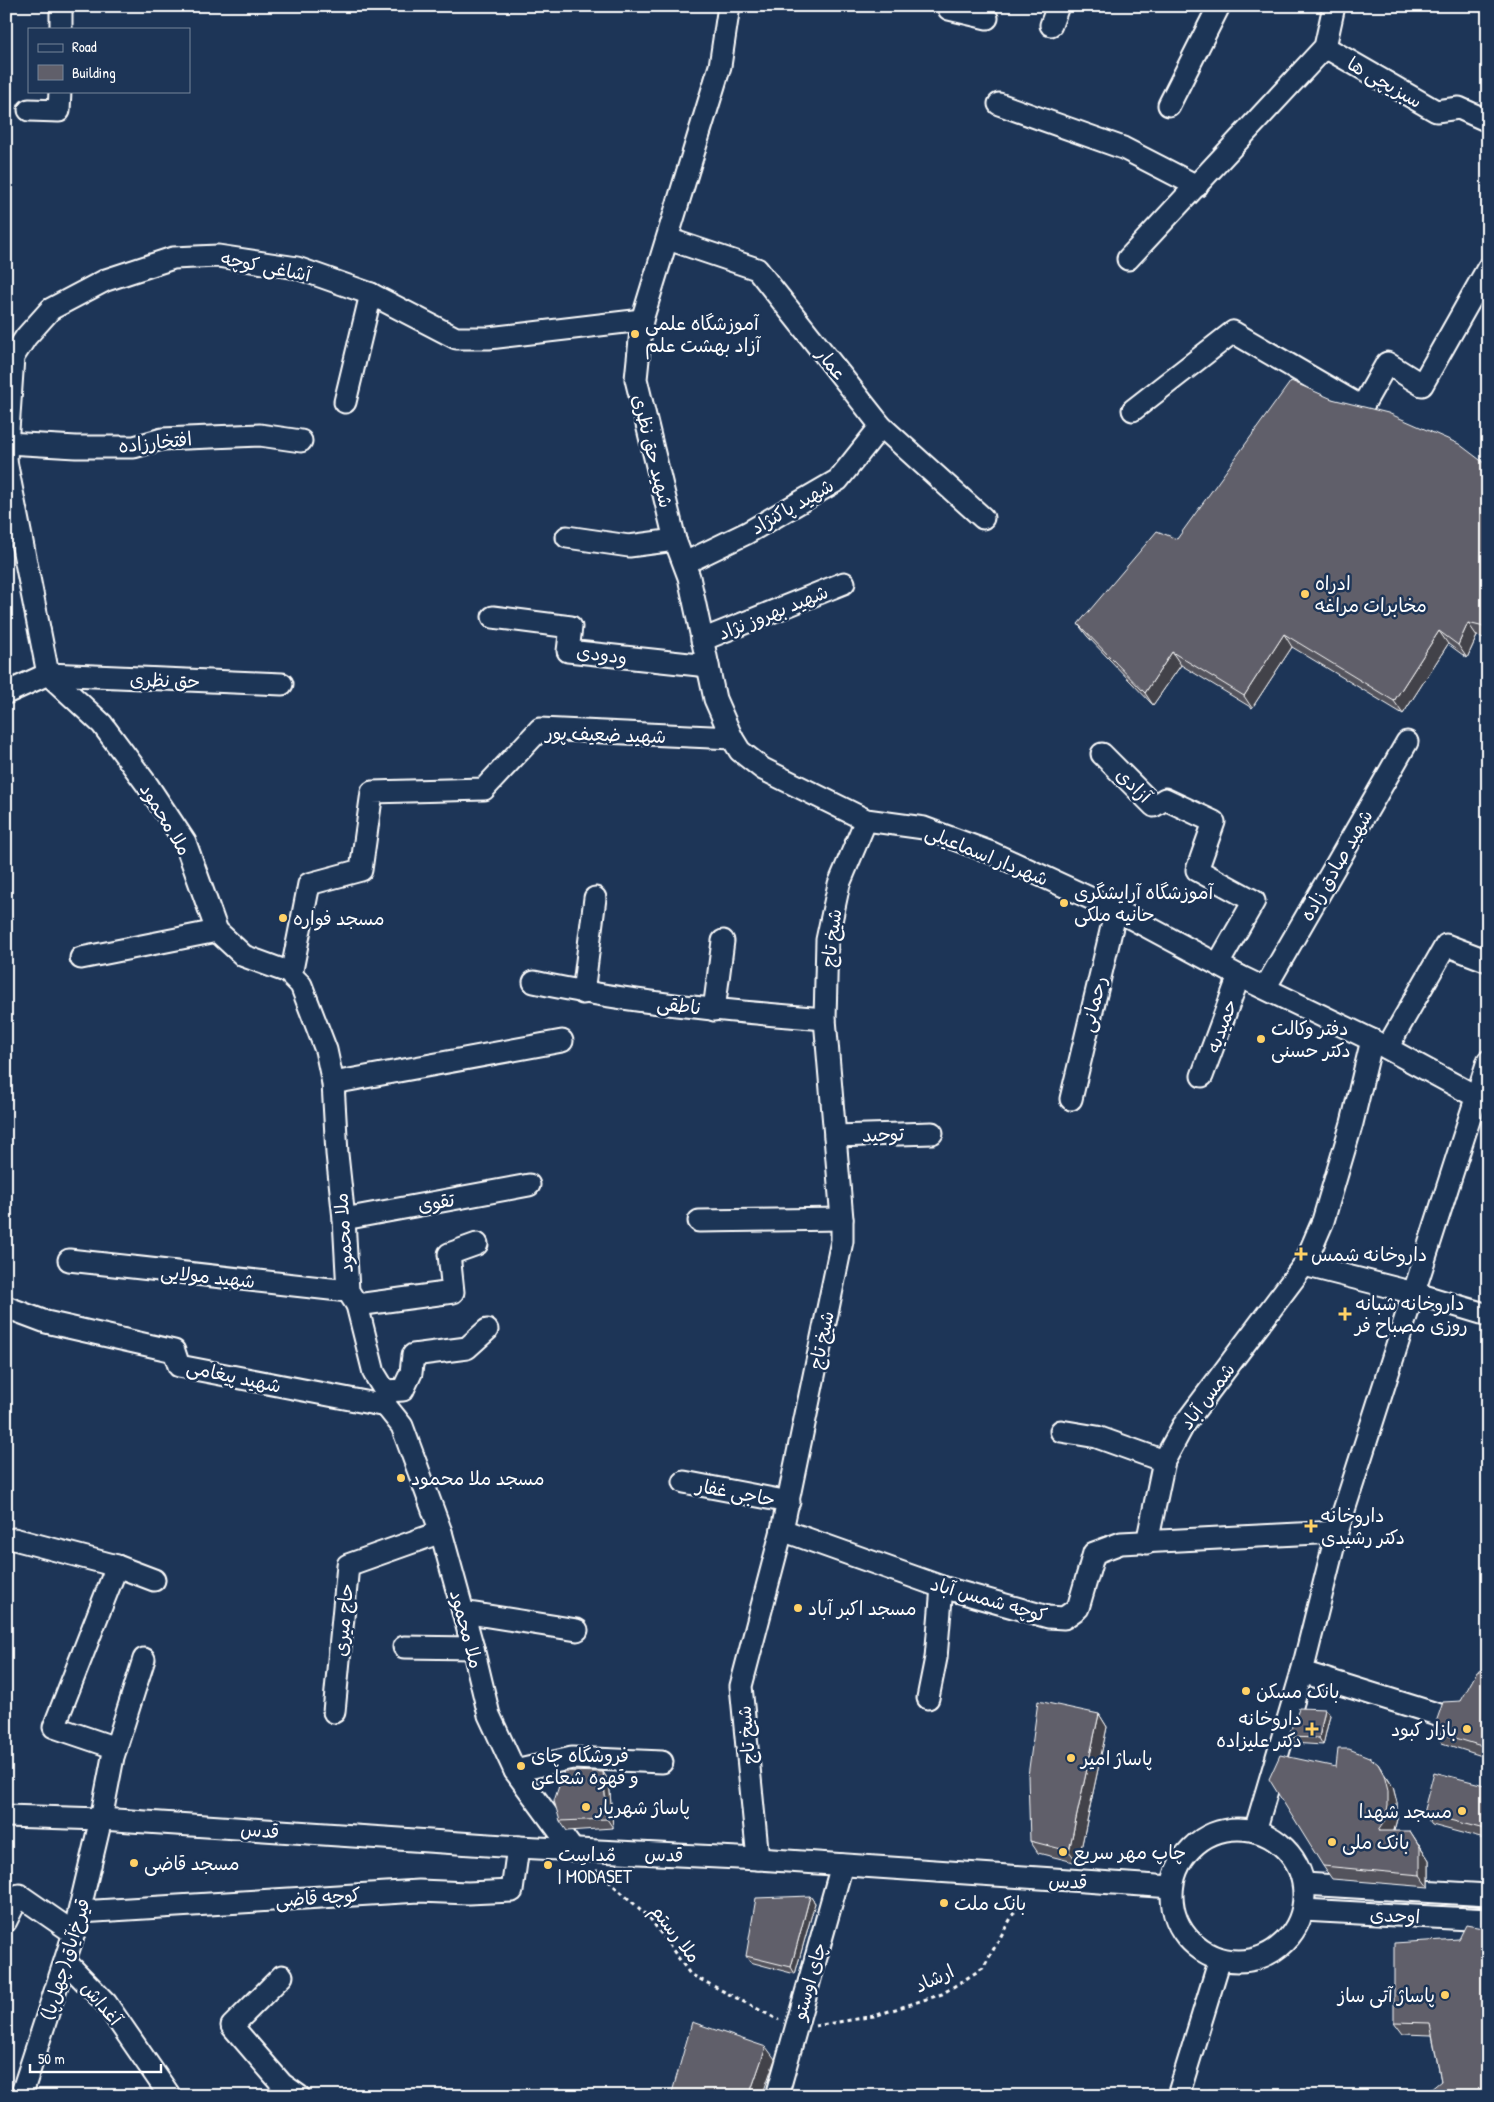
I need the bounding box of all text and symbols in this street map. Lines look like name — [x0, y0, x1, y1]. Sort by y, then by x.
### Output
legend — [28, 28, 190, 92]
text: Road — [72, 36, 97, 57]
street label: سبزیچی ها — [1343, 50, 1427, 114]
text: Building — [72, 62, 116, 83]
street label: آشاغی کوچه — [219, 245, 314, 288]
place label: آموزشگاه علمی آزاد بهشت علم — [645, 310, 762, 360]
marker: آموزشگاه علمی آزاد بهشت علم — [629, 328, 641, 340]
street label: عمار — [810, 341, 853, 386]
street label: شهید حق نظری — [626, 392, 680, 510]
street label: افتخارزاده — [117, 425, 193, 459]
street label: شهید پاکنژاد — [746, 472, 838, 540]
place label: ادراه مخابرات مراغه — [1315, 570, 1427, 618]
street label: شهید بهروز نژاد — [714, 578, 832, 646]
marker: ادراه مخابرات مراغه — [1299, 588, 1311, 600]
street label: ودودی — [575, 638, 629, 670]
street label: حق نظری — [129, 666, 201, 694]
street label: شهید ضعیف پور — [543, 719, 667, 749]
street label: آزادی — [1111, 762, 1158, 809]
street label: ملا محمود — [134, 778, 198, 860]
street label: شهید صادق زاده — [1294, 804, 1378, 926]
street label: شهردار اسماعیلی — [922, 819, 1052, 891]
place label: آموزشگاه آرایشگری حانیه ملکی — [1074, 879, 1215, 927]
marker: آموزشگاه آرایشگری حانیه ملکی — [1058, 897, 1070, 909]
place label: مسجد فواره — [293, 905, 385, 931]
street label: شیخ تاج — [815, 907, 847, 969]
marker: مسجد فواره — [277, 912, 289, 924]
street label: رحمانی — [1073, 973, 1113, 1035]
street label: ناطقی — [655, 989, 703, 1021]
street label: حمیدیه — [1199, 995, 1243, 1057]
place label: دفتر وکالت دکتر حسنی — [1271, 1015, 1351, 1063]
marker: دفتر وکالت دکتر حسنی — [1255, 1033, 1267, 1045]
street label: توحید — [862, 1120, 905, 1148]
street label: تقوی — [416, 1186, 457, 1218]
street label: ملا محمود — [327, 1192, 359, 1274]
place label: داروخانه شمس — [1311, 1241, 1427, 1267]
marker: داروخانه شمس — [1295, 1248, 1307, 1260]
street label: شهید مولایی — [159, 1258, 257, 1294]
place label: داروخانه شبانه روزی مصباح فر — [1353, 1290, 1468, 1338]
street label: شیخ تاج — [802, 1308, 840, 1372]
marker: داروخانه شبانه روزی مصباح فر — [1339, 1308, 1351, 1320]
street label: شهید پیغامی — [184, 1353, 284, 1399]
street label: شمس آباد — [1173, 1357, 1241, 1435]
place label: مسجد ملا محمود — [411, 1465, 544, 1491]
street label: حاجی غفار — [692, 1471, 778, 1512]
marker: مسجد ملا محمود — [395, 1472, 407, 1484]
place label: داروخانه دکتر رشیدی — [1321, 1502, 1405, 1550]
marker: داروخانه دکتر رشیدی — [1305, 1520, 1317, 1532]
street label: کوچه شمس آباد — [928, 1570, 1050, 1628]
street label: حاج میری — [327, 1582, 359, 1658]
street label: ملا محمود — [444, 1587, 490, 1671]
place label: مسجد اکبر آباد — [808, 1595, 917, 1621]
marker: مسجد اکبر آباد — [792, 1602, 804, 1614]
place label: بانک مسکن — [1256, 1678, 1340, 1704]
marker: بانک مسکن — [1240, 1685, 1252, 1697]
street label: شیخ تاج — [730, 1705, 762, 1765]
place label: داروخانه دکتر علیزاده — [1216, 1705, 1302, 1753]
place label: بازار کبود — [1391, 1716, 1457, 1742]
marker: داروخانه دکتر علیزاده — [1306, 1723, 1318, 1735]
marker: بازار کبود — [1461, 1723, 1473, 1735]
place label: فروشگاه چای و قهوه شعاعی — [531, 1742, 639, 1790]
place label: پاساژ امیر — [1079, 1745, 1153, 1771]
marker: پاساژ امیر — [1065, 1752, 1077, 1764]
marker: فروشگاه چای و قهوه شعاعی — [515, 1760, 527, 1772]
place label: پاساژ شهریار — [594, 1794, 690, 1820]
place label: مسجد شهدا — [1359, 1798, 1452, 1824]
marker: پاساژ شهریار — [580, 1801, 592, 1813]
marker: مسجد شهدا — [1456, 1805, 1468, 1817]
street label: قدس — [240, 1816, 280, 1844]
place label: بانک ملی — [1342, 1829, 1410, 1855]
marker: بانک ملی — [1326, 1836, 1338, 1848]
place label: چاپ مهر سریع — [1073, 1839, 1186, 1866]
street label: قدس — [644, 1840, 684, 1868]
place label: مٌداسِت | MODASET — [558, 1841, 633, 1889]
marker: چاپ مهر سریع — [1057, 1846, 1069, 1858]
place label: مسجد قاضی — [144, 1850, 240, 1876]
marker: مسجد قاضی — [128, 1857, 140, 1869]
marker: مٌداسِت | MODASET — [542, 1859, 554, 1871]
street label: قدس — [1048, 1867, 1088, 1895]
street label: کوچه قاضی — [274, 1881, 362, 1913]
place label: بانک ملت — [954, 1890, 1026, 1916]
street label: قیرخ‌آیاق(چهل‌پا) — [34, 1895, 96, 2023]
marker: بانک ملت — [938, 1897, 950, 1909]
street label: ملا رستم — [643, 1898, 707, 1969]
street label: اوحدی — [1369, 1901, 1421, 1929]
street label: چای اوستو — [785, 1939, 832, 2025]
street label: ارشاد — [910, 1958, 958, 1998]
street label: آغداش — [76, 1975, 129, 2032]
place label: پاساژ آتی ساز — [1336, 1982, 1435, 2008]
marker: پاساژ آتی ساز — [1439, 1989, 1451, 2001]
scale bar — [30, 2042, 161, 2074]
text: 50 m — [38, 2048, 65, 2069]

